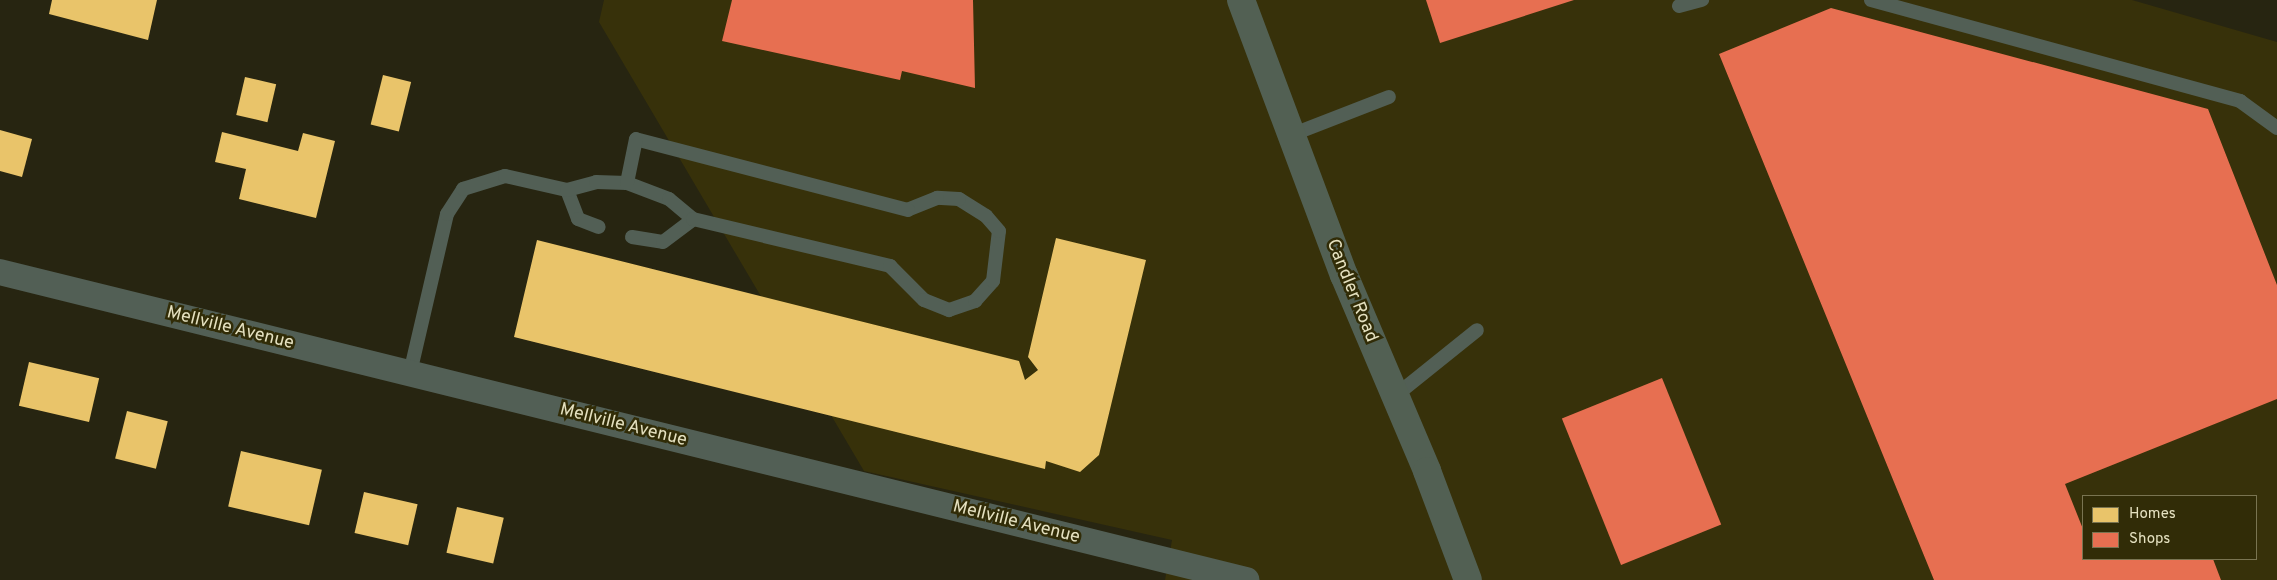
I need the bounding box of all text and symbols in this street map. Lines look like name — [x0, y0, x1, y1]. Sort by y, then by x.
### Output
street label: Candler Road — [1321, 236, 1381, 346]
street label: Mellville Avenue — [164, 303, 296, 355]
street label: Mellville Avenue — [557, 400, 689, 452]
legend — [2082, 495, 2257, 560]
street label: Mellville Avenue — [950, 497, 1082, 549]
text: Homes — [2129, 505, 2176, 524]
text: Shops — [2129, 530, 2170, 549]

